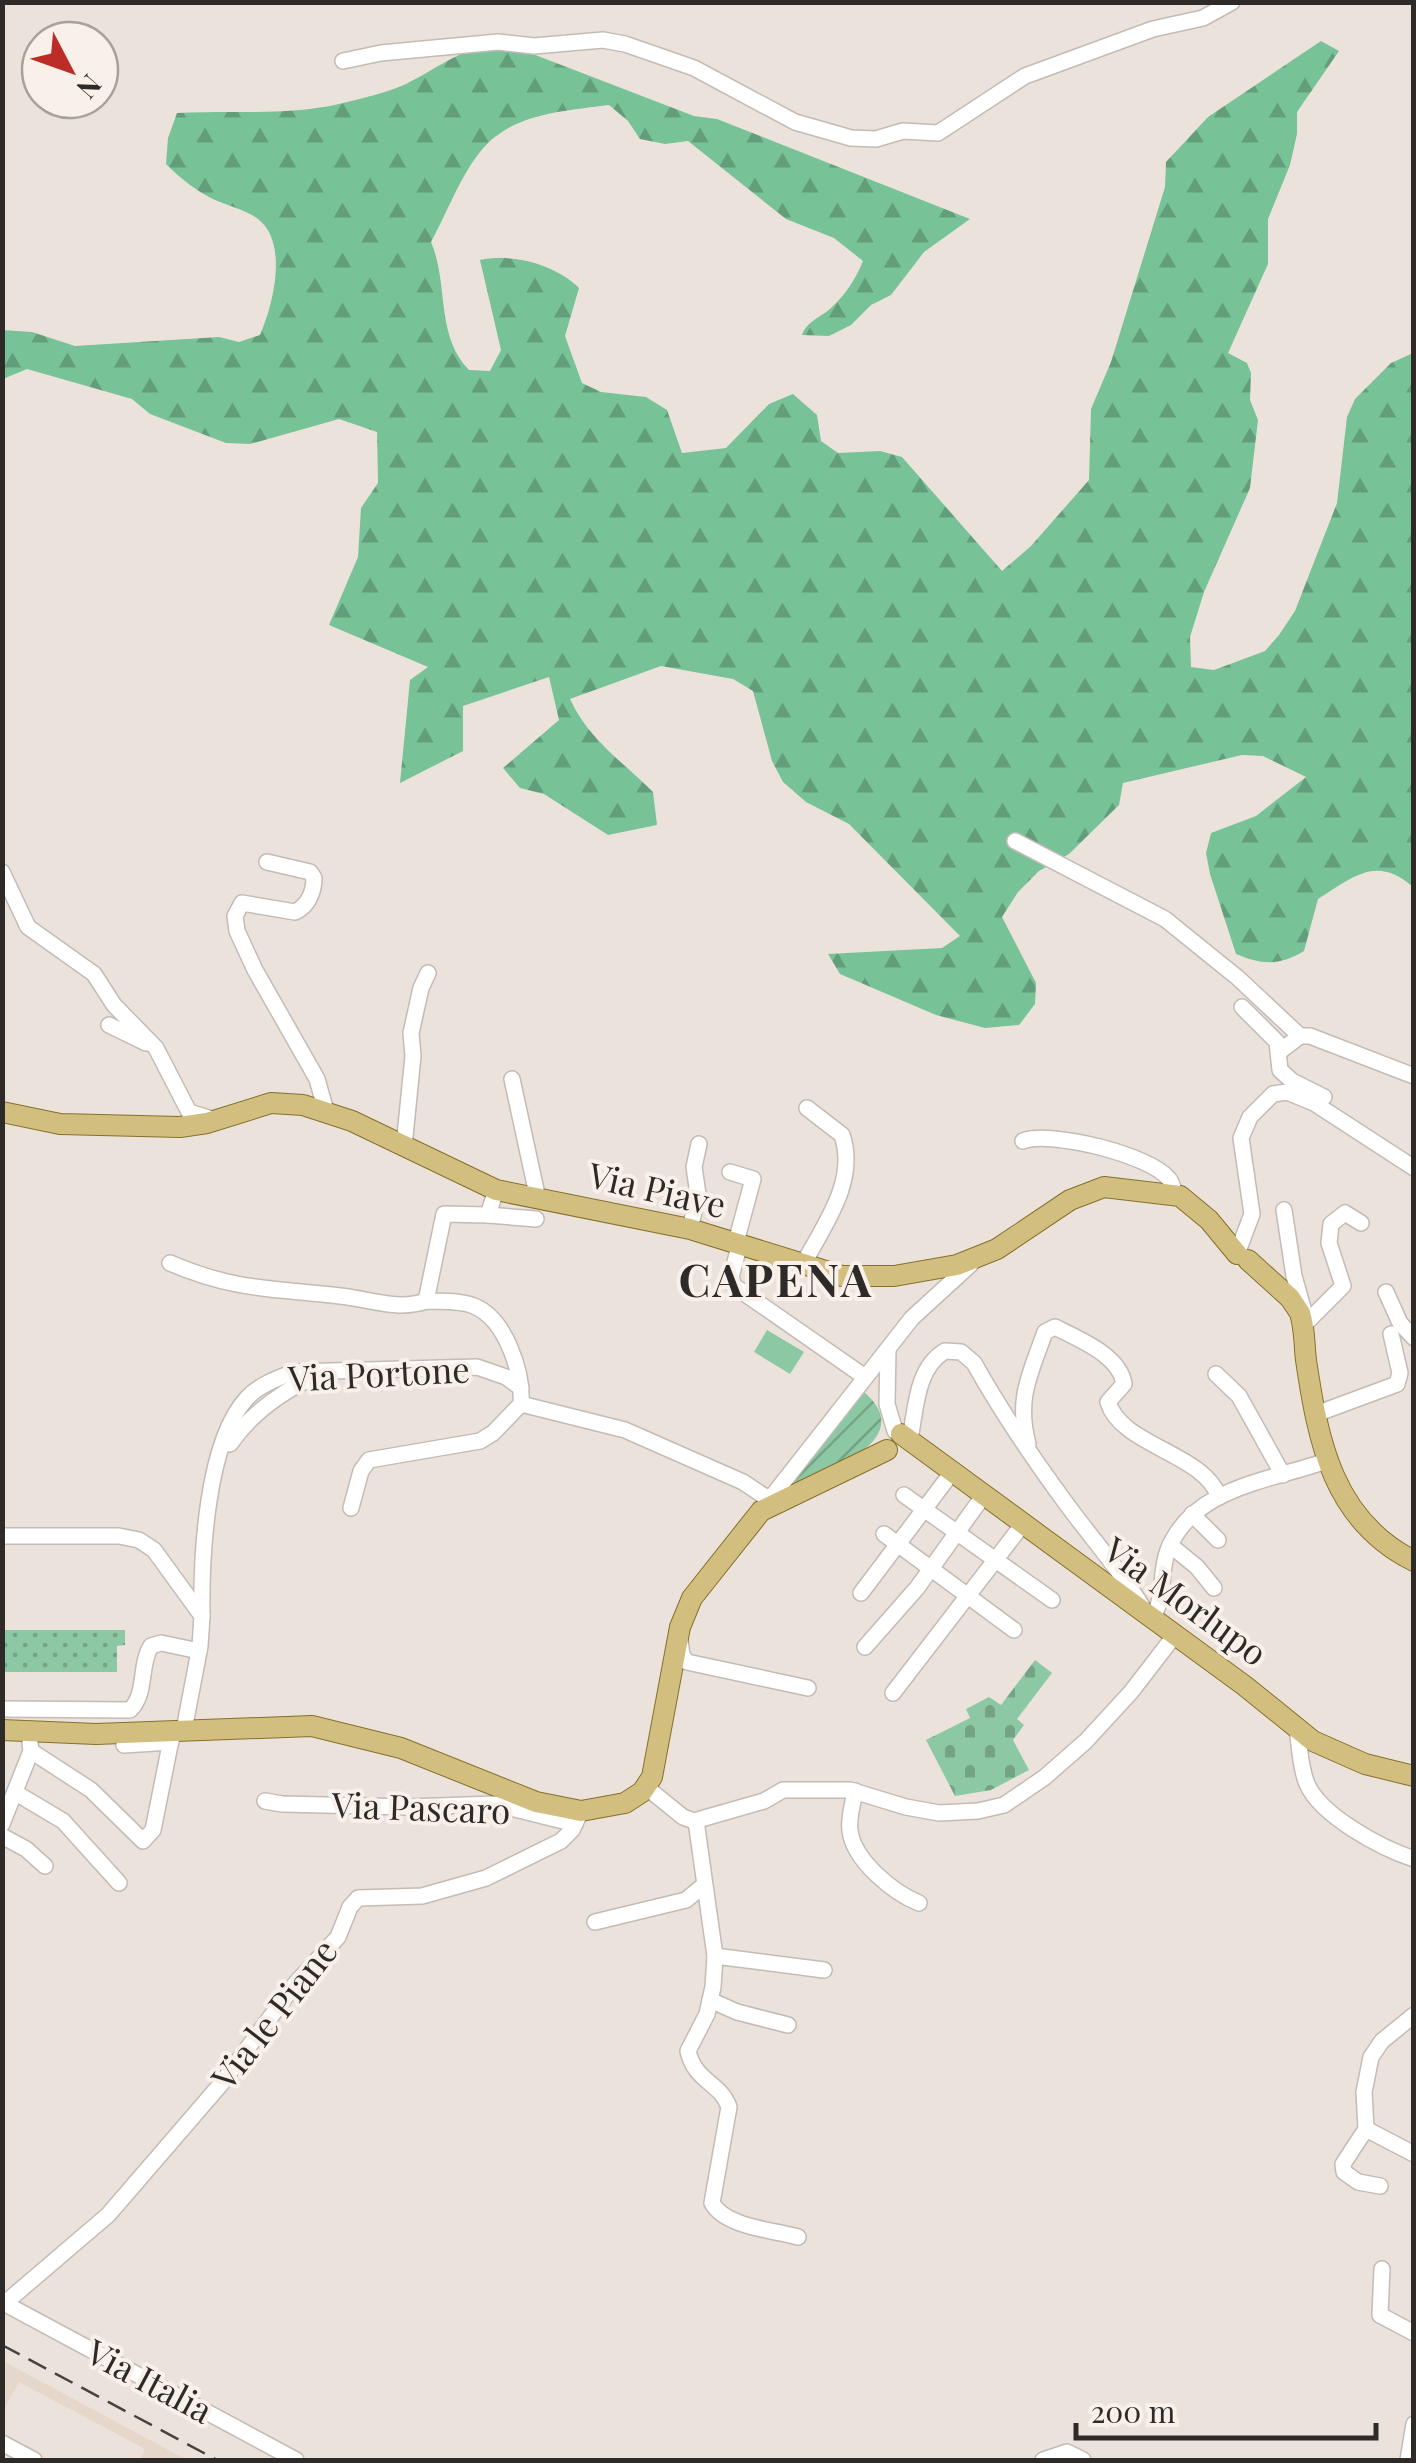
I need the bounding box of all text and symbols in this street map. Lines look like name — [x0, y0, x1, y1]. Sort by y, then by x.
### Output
north arrow — [20, 20, 120, 120]
text: N — [69, 68, 111, 107]
street label: Via Piave — [583, 1150, 731, 1227]
district label: CAPENA — [679, 1248, 873, 1308]
street label: Via Portone — [286, 1344, 471, 1401]
street label: Via Morlupo — [1095, 1524, 1277, 1675]
street label: Via Pascaro — [330, 1780, 511, 1833]
street label: Via le Piane — [199, 1929, 347, 2099]
street label: Via Italia — [78, 2327, 222, 2433]
scale bar — [1076, 2378, 1376, 2440]
text: 200 m — [1091, 2391, 1176, 2431]

